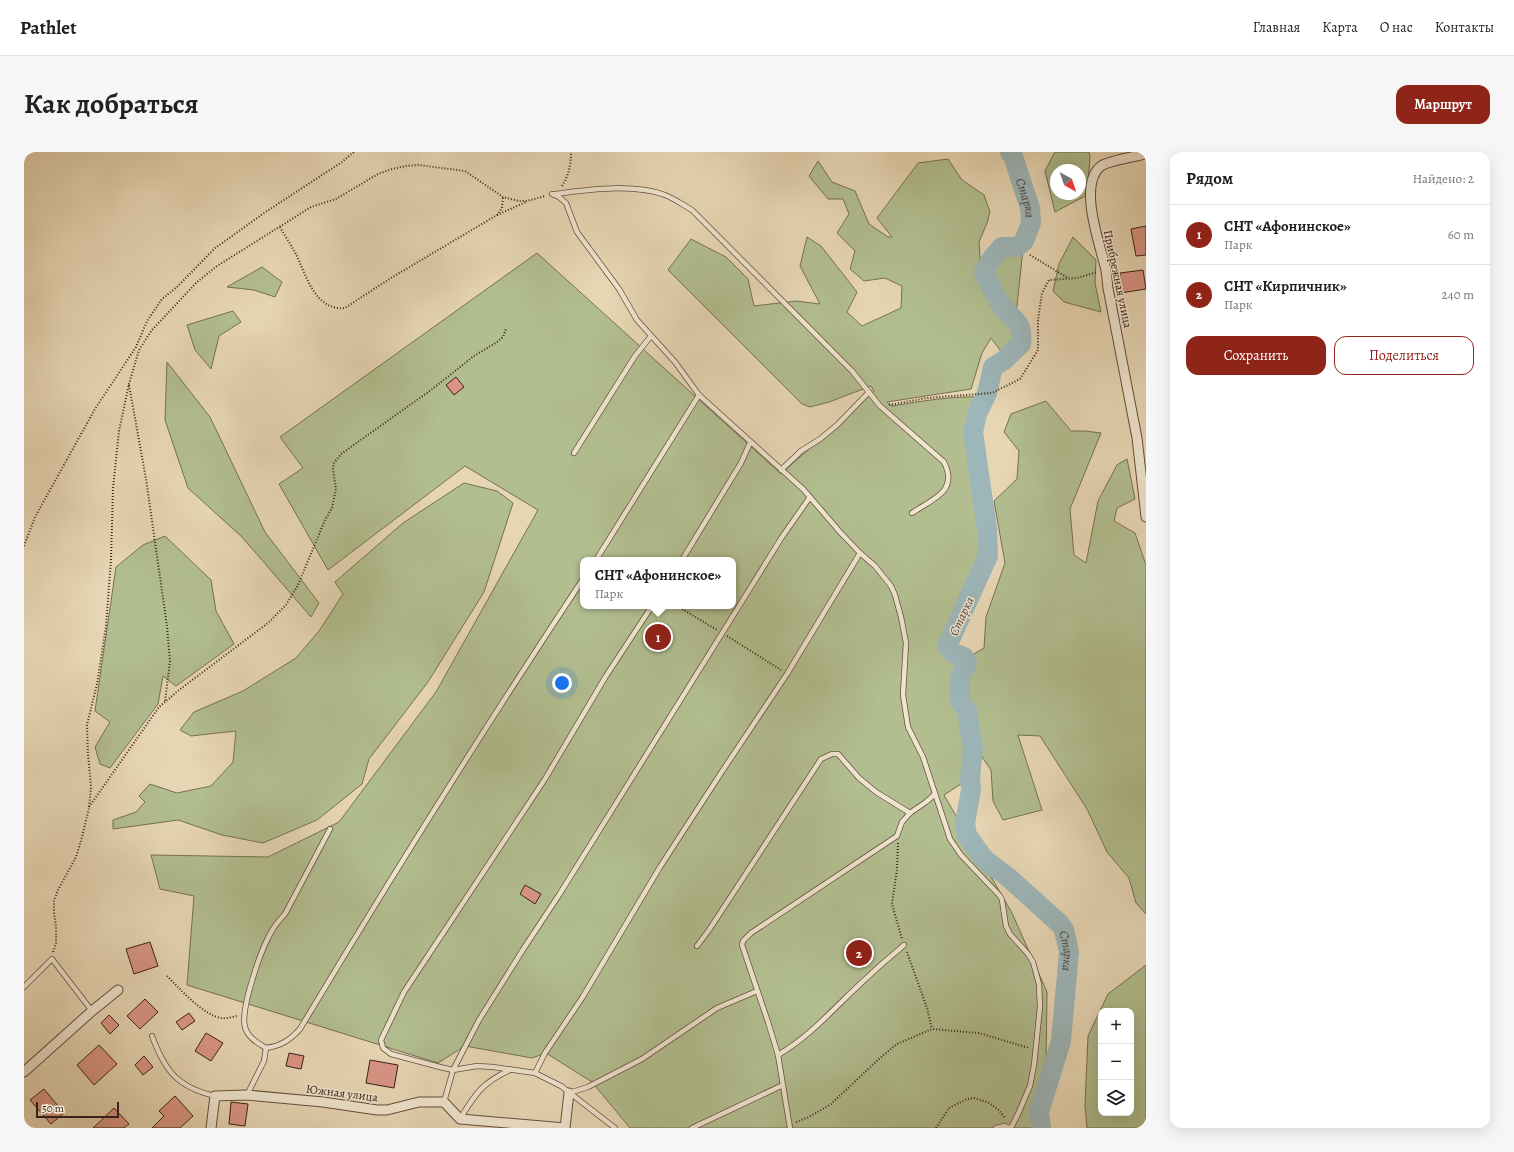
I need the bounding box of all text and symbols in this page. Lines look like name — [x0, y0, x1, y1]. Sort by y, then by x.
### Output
text: Pathlet — [20, 15, 76, 41]
text: Главная — [1253, 18, 1300, 37]
text: Карта — [1322, 18, 1358, 37]
text: О нас — [1380, 18, 1413, 37]
text: Контакты — [1435, 18, 1494, 37]
text: Как добраться — [24, 85, 199, 123]
button: Маршрут — [1396, 85, 1490, 124]
north arrow — [1050, 164, 1086, 200]
text: Рядом — [1186, 167, 1233, 190]
text: Найдено: 2 — [1413, 170, 1474, 187]
water label: Старка — [1012, 176, 1039, 218]
text: СНТ «Афонинское» — [1224, 216, 1351, 236]
text: 1 — [1197, 226, 1201, 243]
text: 60 m — [1448, 226, 1474, 243]
street label: Прибрежная улица — [1100, 228, 1136, 330]
text: Парк — [1224, 236, 1253, 253]
text: СНТ «Кирпичник» — [1224, 276, 1347, 296]
text: 2 — [1196, 286, 1202, 303]
text: 240 m — [1442, 286, 1474, 303]
text: Парк — [1224, 296, 1253, 313]
button: Сохранить — [1186, 336, 1326, 375]
button: Поделиться — [1334, 336, 1474, 375]
popup — [580, 557, 736, 609]
text: СНТ «Афонинское» — [595, 565, 721, 585]
text: Парк — [595, 585, 623, 602]
water label: Старка — [945, 594, 978, 638]
pin: 1 — [645, 622, 671, 652]
your location — [552, 673, 572, 693]
water label: Старка — [1055, 929, 1077, 972]
pin: 2 — [846, 938, 872, 968]
map controls — [1098, 1008, 1134, 1116]
button: + — [1098, 1008, 1134, 1044]
button: − — [1098, 1044, 1134, 1080]
button: layers — [1098, 1080, 1134, 1116]
street label: Южная улица — [305, 1081, 379, 1105]
scale bar — [36, 1100, 119, 1119]
text: 50 m — [42, 1101, 64, 1116]

